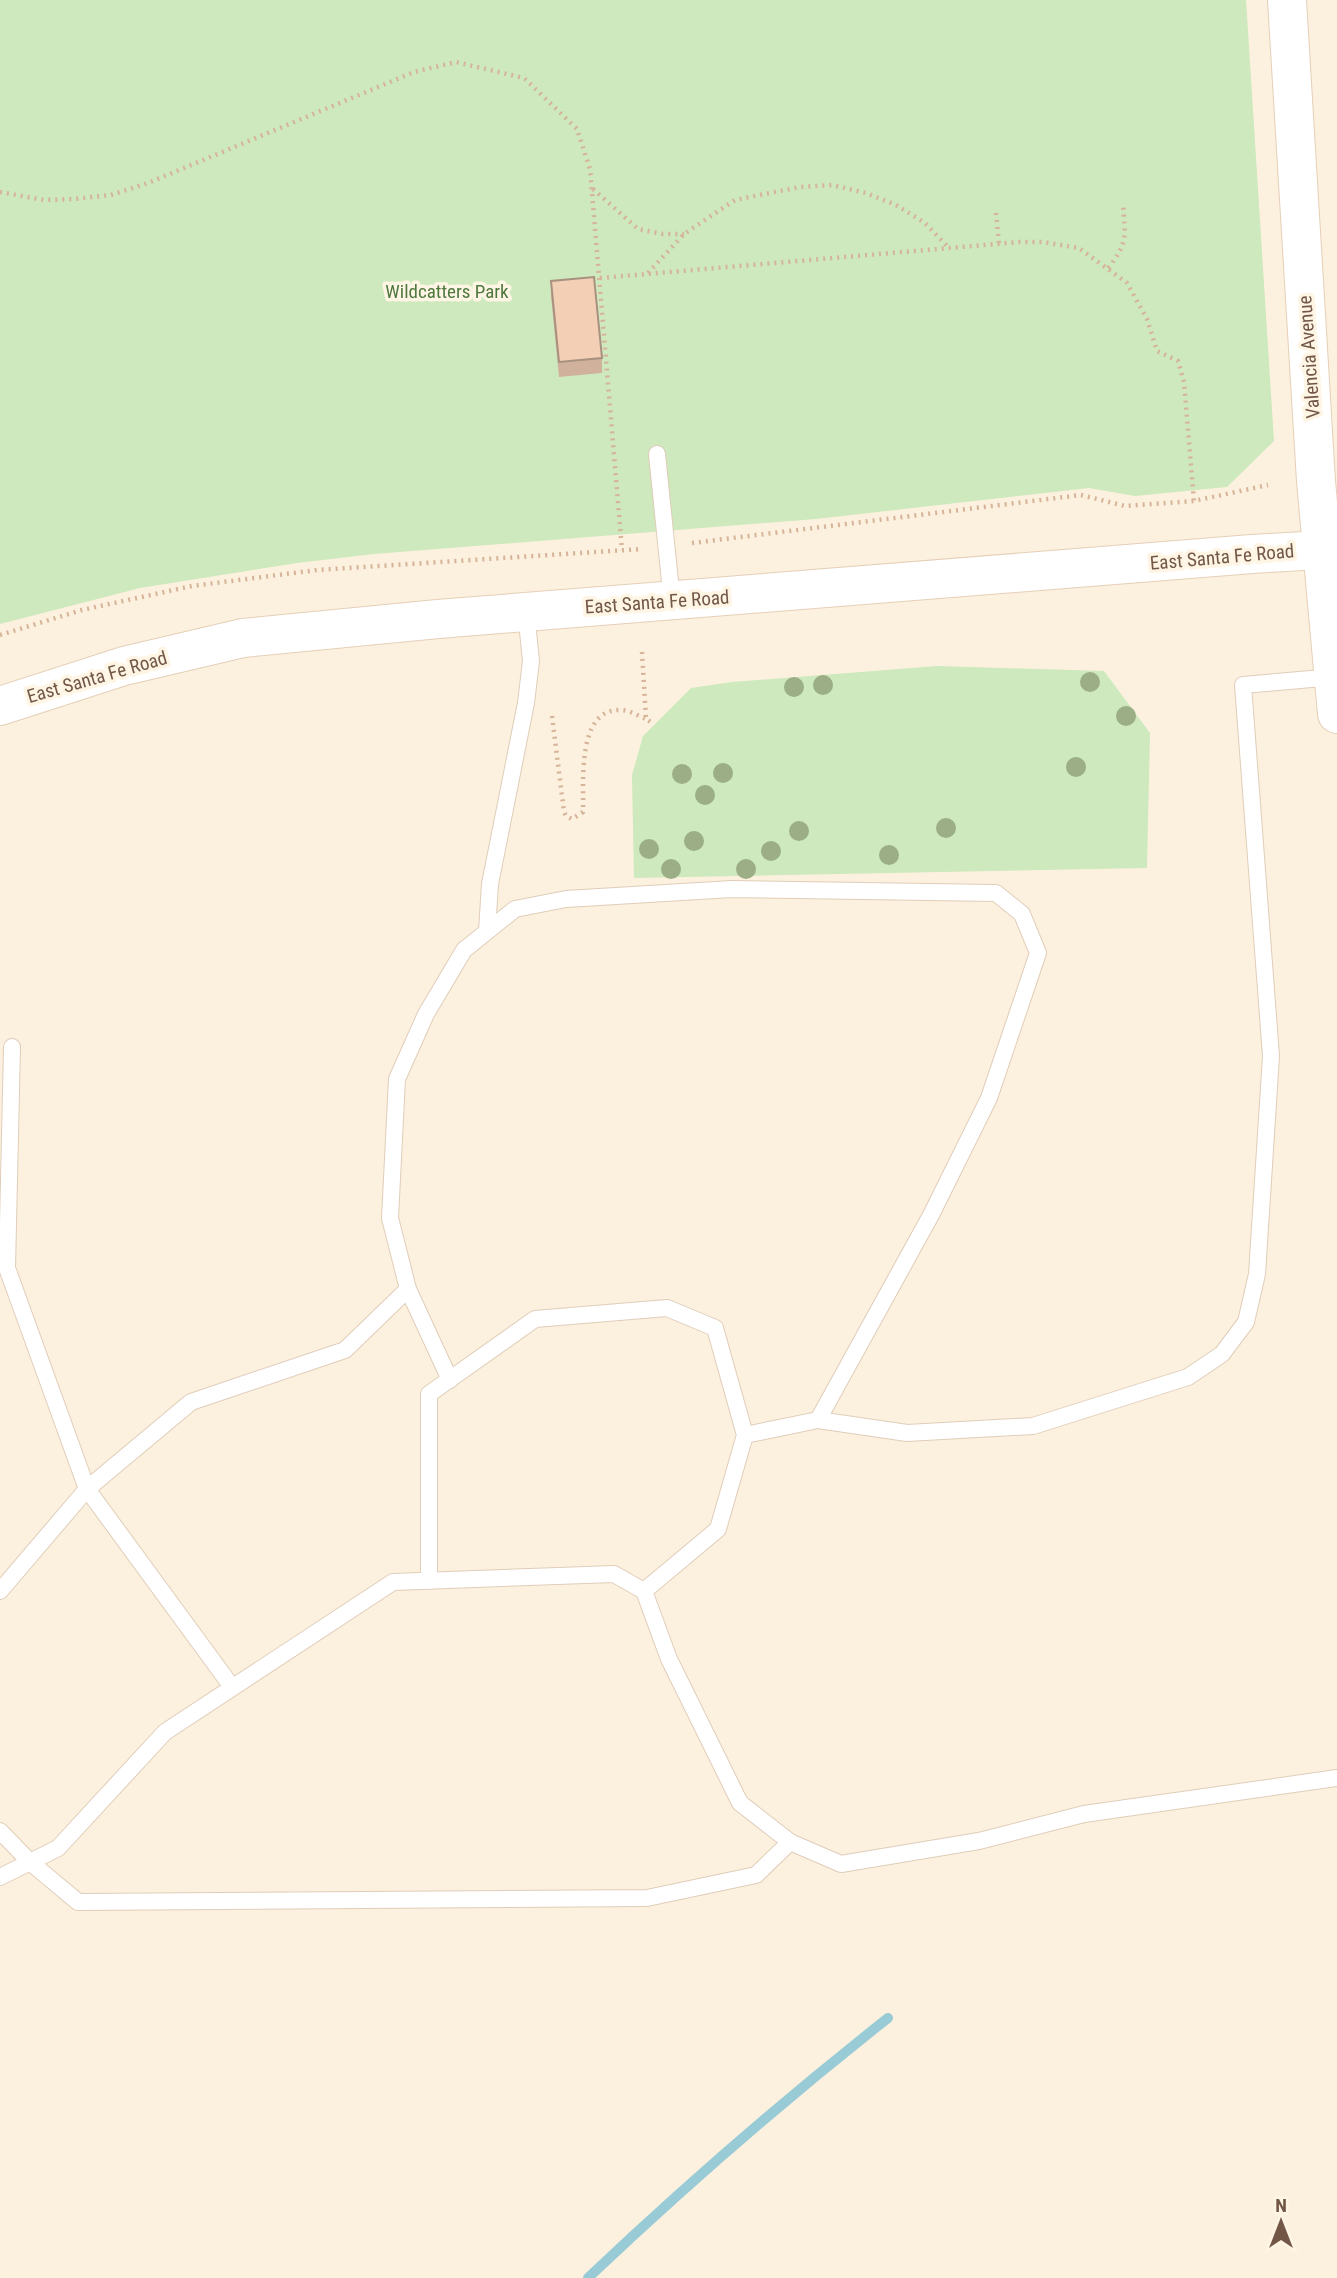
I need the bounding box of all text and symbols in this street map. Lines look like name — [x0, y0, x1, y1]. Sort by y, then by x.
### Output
park label: Wildcatters Park — [385, 280, 509, 303]
street label: Valencia Avenue — [1293, 295, 1325, 419]
street label: East Santa Fe Road — [1149, 539, 1295, 575]
street label: East Santa Fe Road — [584, 585, 730, 619]
street label: East Santa Fe Road — [24, 646, 170, 708]
north arrow — [1246, 2187, 1316, 2257]
text: N — [1275, 2194, 1287, 2217]

